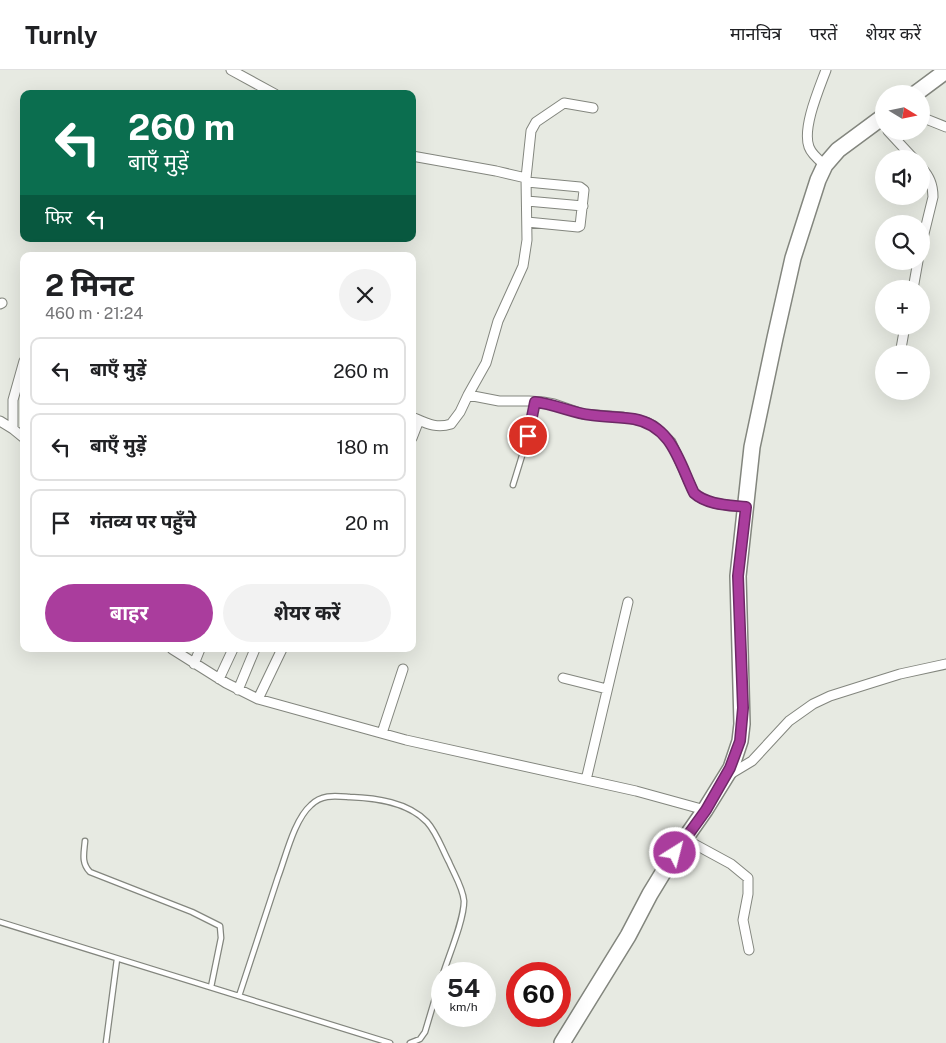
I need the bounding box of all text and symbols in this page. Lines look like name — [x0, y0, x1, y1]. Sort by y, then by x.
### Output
text: Turnly — [25, 21, 98, 49]
text: मानचित्र — [730, 23, 782, 44]
text: परतें — [810, 23, 837, 44]
text: शेयर करें — [865, 23, 921, 44]
north arrow — [875, 85, 930, 140]
map controls — [875, 85, 930, 400]
text: 260 m — [128, 107, 235, 148]
icon: left — [45, 110, 110, 175]
text: बाएँ मुड़ें — [128, 149, 189, 175]
button: sound — [875, 150, 930, 205]
icon: left — [82, 205, 110, 233]
text: फिर — [45, 206, 72, 228]
button: search — [875, 215, 930, 270]
text: 2 मिनट — [45, 267, 134, 303]
button: close — [339, 269, 391, 321]
button: + — [875, 280, 930, 335]
text: 460 m · 21:24 — [45, 304, 143, 323]
button: − — [875, 345, 930, 400]
icon: left — [47, 357, 75, 385]
text: बाएँ मुड़ें — [90, 358, 146, 380]
text: 260 m — [333, 360, 389, 382]
pin — [507, 415, 549, 457]
icon: arrive — [514, 422, 542, 450]
icon: left — [47, 433, 75, 461]
text: बाएँ मुड़ें — [90, 434, 146, 456]
text: 180 m — [336, 436, 389, 458]
icon: arrive — [47, 509, 75, 537]
text: गंतव्य पर पहुँचे — [90, 510, 196, 532]
text: 20 m — [345, 512, 389, 534]
button: बाहर — [45, 584, 213, 642]
button: शेयर करें — [223, 584, 391, 642]
position arrow — [648, 826, 700, 878]
speed limit sign: 60 — [506, 962, 571, 1027]
text: 54 — [447, 973, 480, 1003]
text: km/h — [449, 1000, 478, 1014]

